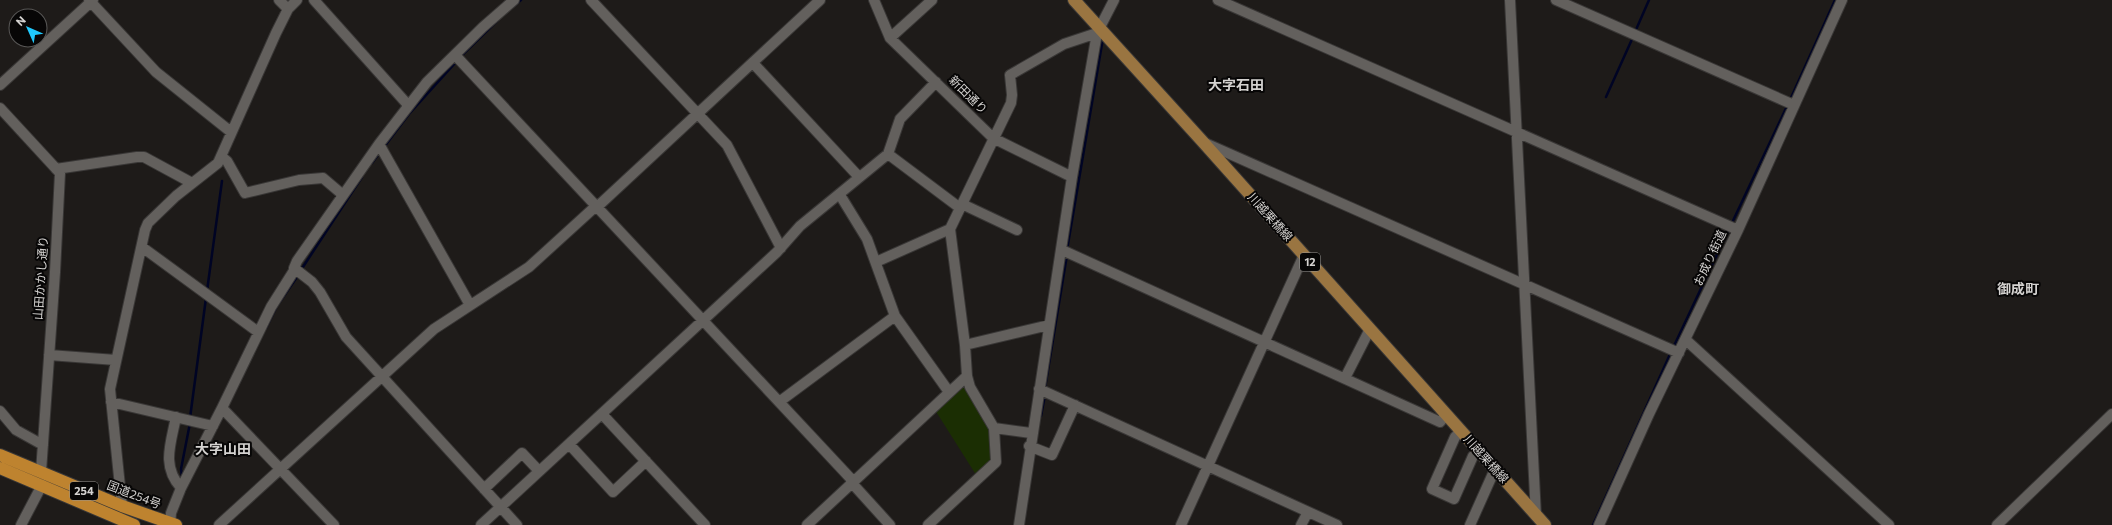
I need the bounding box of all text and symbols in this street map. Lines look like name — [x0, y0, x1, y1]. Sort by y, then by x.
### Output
north arrow — [8, 8, 48, 48]
text: N — [13, 13, 28, 28]
street label: 新田通り — [947, 72, 991, 116]
district label: 大字石田 — [1208, 76, 1264, 93]
street label: 川越栗橋線 — [1245, 189, 1296, 243]
street label: お成り街道 — [1690, 227, 1728, 288]
street label: 山田かかし通り — [30, 236, 50, 320]
road number: 12 — [1300, 253, 1320, 271]
district label: 御成町 — [1997, 280, 2039, 297]
street label: 川越栗橋線 — [1461, 431, 1512, 485]
district label: 大字山田 — [195, 440, 251, 457]
street label: 国道254号 — [105, 477, 163, 511]
road number: 254 — [70, 482, 98, 500]

